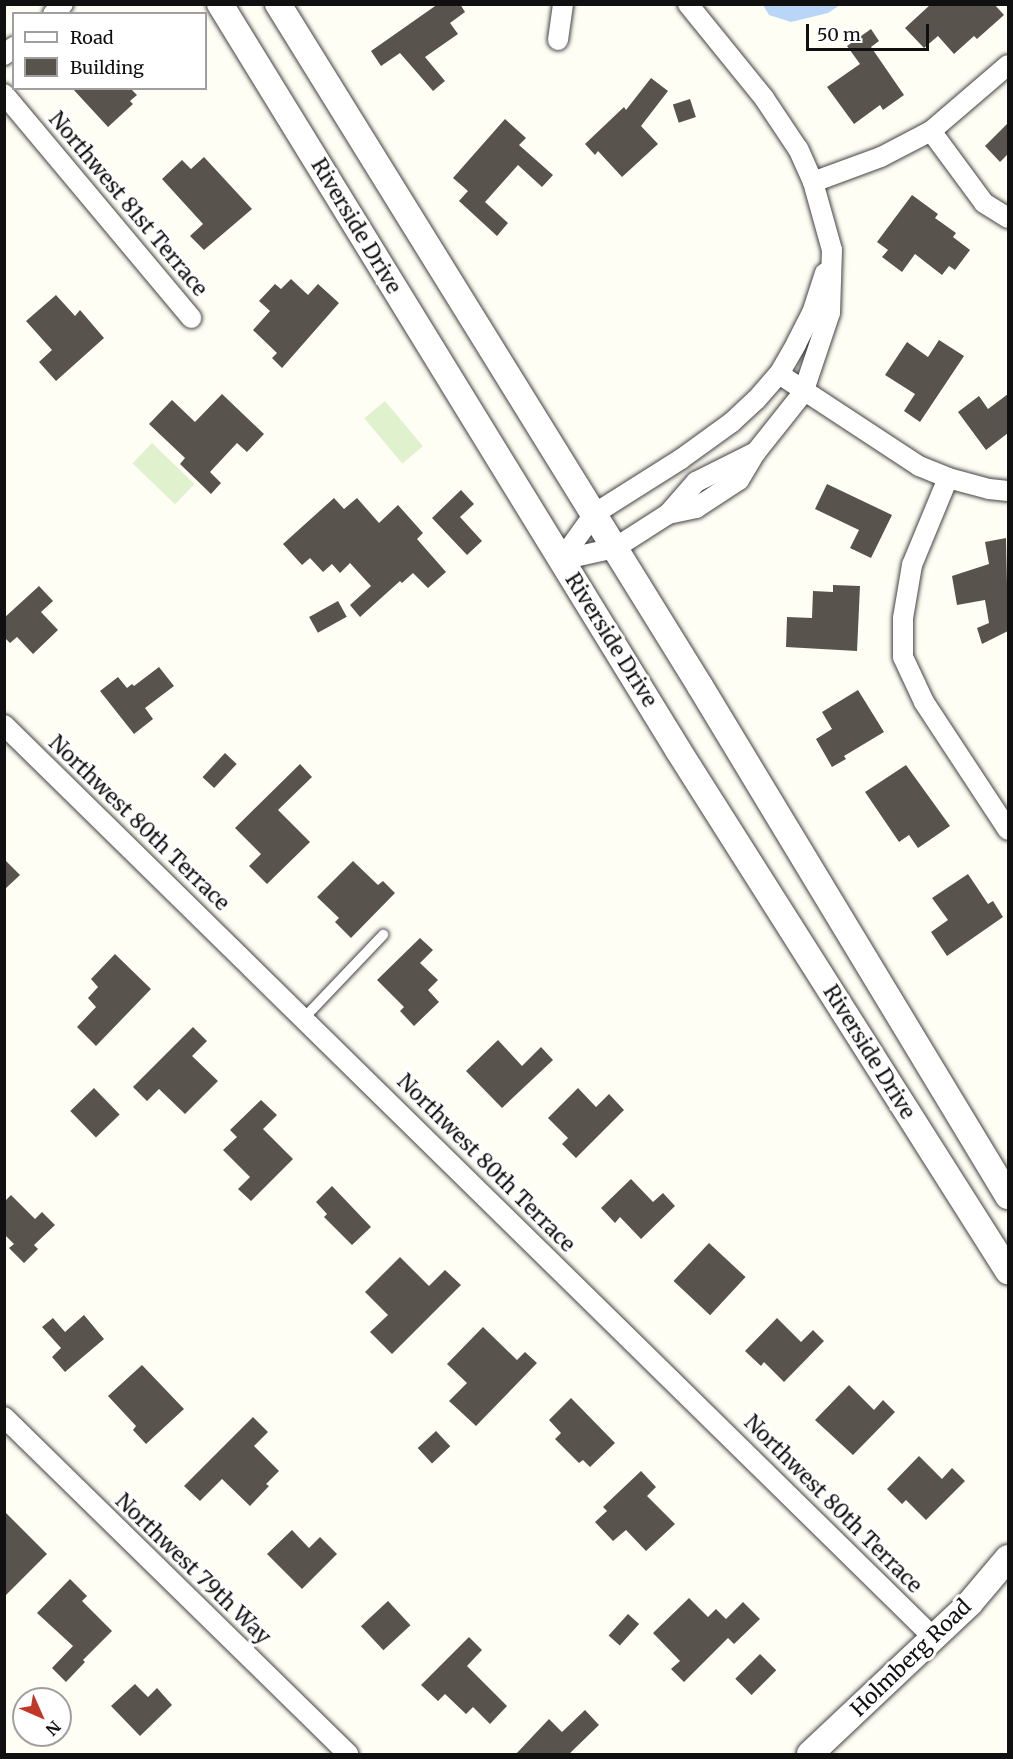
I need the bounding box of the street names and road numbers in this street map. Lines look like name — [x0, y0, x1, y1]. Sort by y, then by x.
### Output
street label: Northwest 81st Terrace — [44, 107, 212, 301]
street label: Riverside Drive — [306, 154, 406, 298]
street label: Riverside Drive — [560, 568, 662, 712]
street label: Northwest 80th Terrace — [44, 730, 234, 916]
street label: Riverside Drive — [818, 980, 920, 1124]
street label: Northwest 80th Terrace — [392, 1069, 580, 1257]
street label: Northwest 80th Terrace — [739, 1410, 927, 1598]
street label: Northwest 79th Way — [110, 1488, 276, 1650]
street label: Holmberg Road — [846, 1594, 976, 1722]

